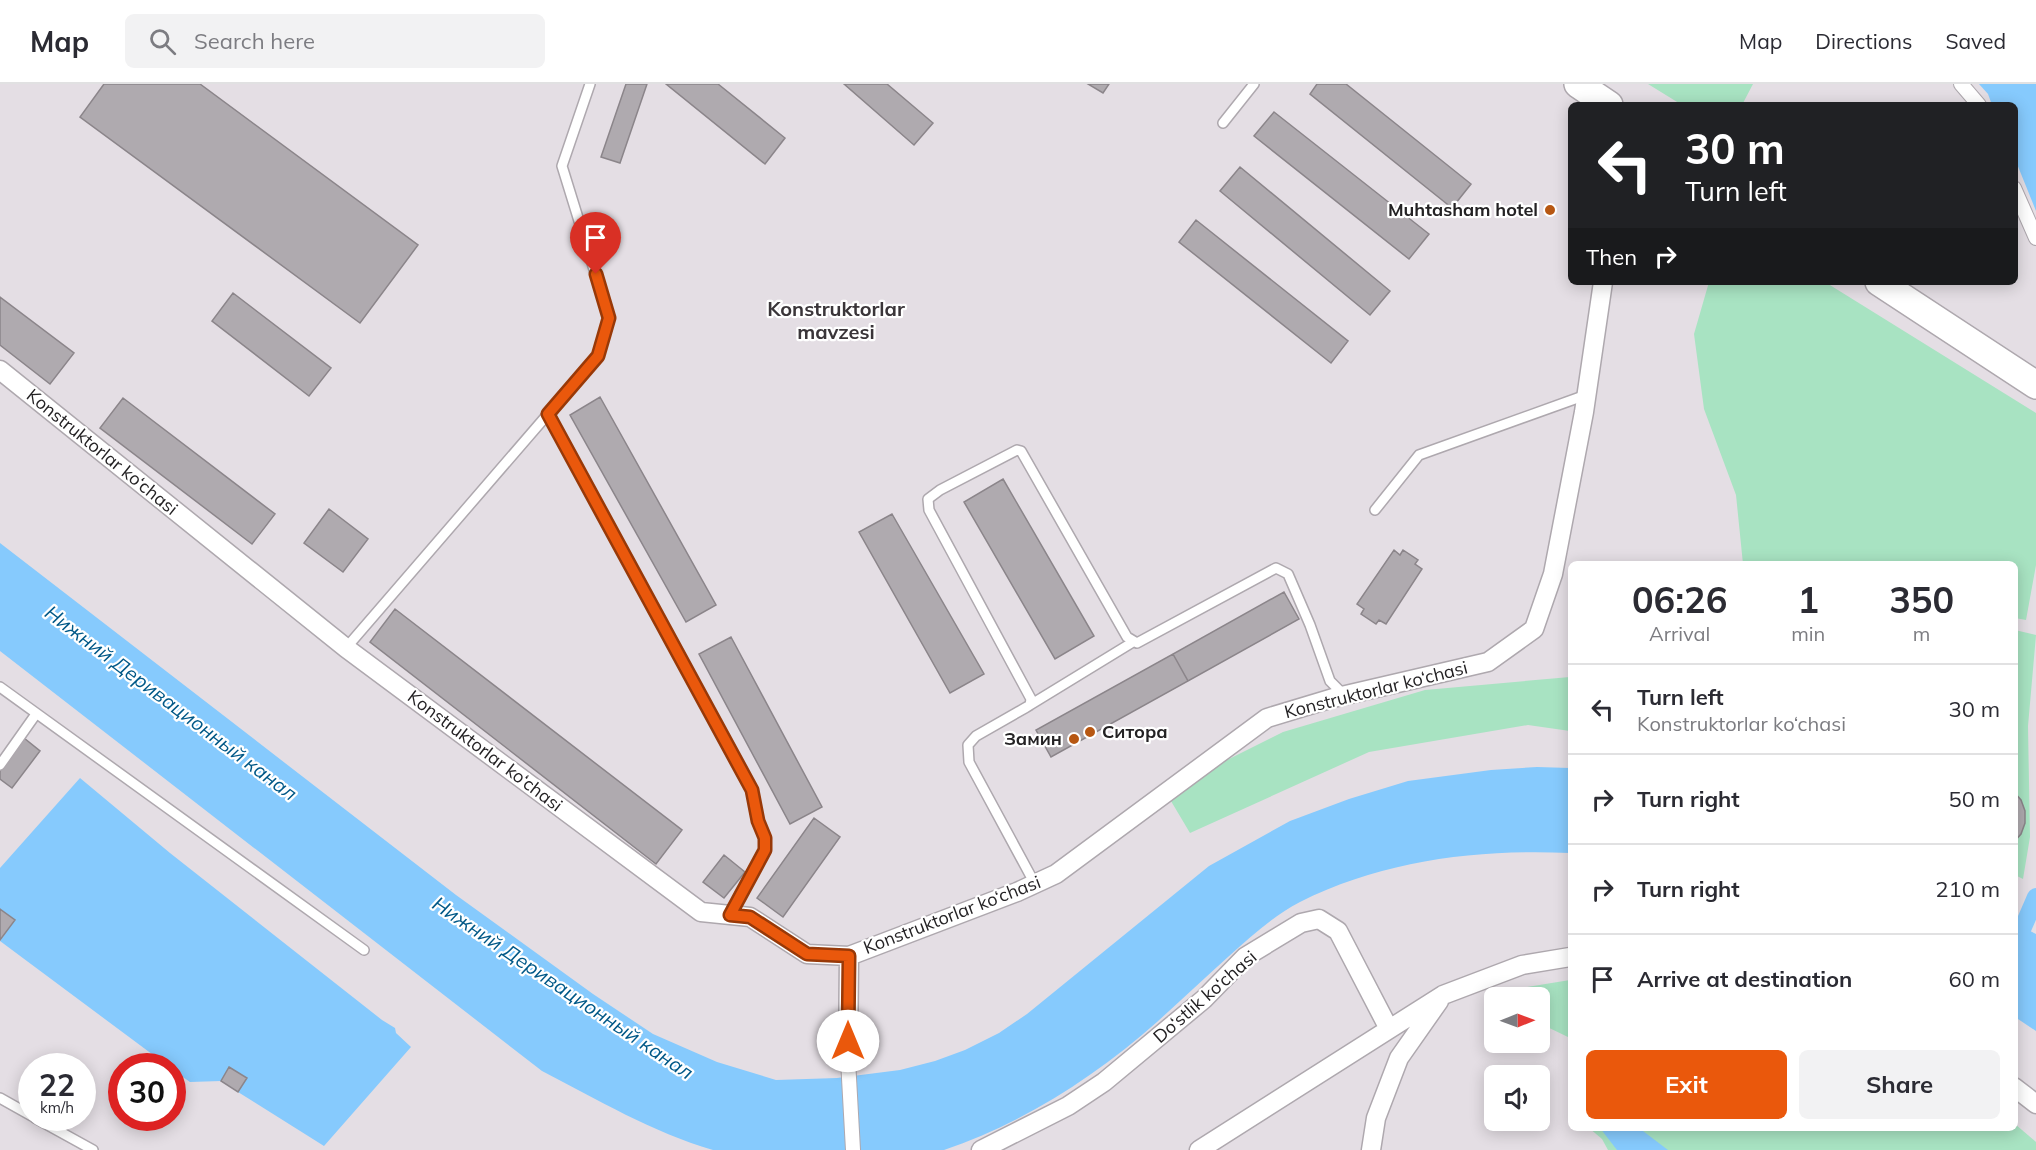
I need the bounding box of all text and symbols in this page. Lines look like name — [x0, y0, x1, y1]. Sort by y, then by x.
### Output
search box — [125, 14, 545, 68]
text: Map — [30, 24, 89, 59]
icon: search — [146, 25, 179, 58]
text: Search here — [194, 27, 315, 55]
text: Map — [1739, 28, 1782, 54]
text: Directions — [1815, 28, 1912, 54]
text: Saved — [1945, 28, 2006, 54]
text: 30 m — [1685, 122, 1785, 175]
icon: left — [1586, 126, 1664, 204]
text: Turn left — [1685, 174, 1787, 208]
place label: Muhtasham hotel — [1388, 198, 1538, 221]
marker: Muhtasham hotel — [1543, 203, 1557, 217]
pin — [570, 212, 621, 274]
icon: arrive — [579, 221, 612, 254]
icon: right — [1649, 240, 1682, 273]
text: Then — [1586, 243, 1637, 271]
district label: Konstruktorlar mavzesi — [767, 296, 905, 344]
street label: Konstruktorlar ko‘chasi — [22, 384, 183, 520]
text: 06:26 — [1632, 577, 1727, 622]
text: 1 — [1797, 577, 1819, 622]
text: 350 — [1889, 577, 1954, 622]
water label: Нижний Деривационный канал — [40, 600, 302, 806]
text: Arrival — [1649, 621, 1710, 646]
text: min — [1791, 621, 1825, 646]
text: m — [1913, 621, 1930, 646]
street label: Konstruktorlar ko‘chasi — [1282, 656, 1470, 723]
text: Turn left — [1637, 683, 1724, 711]
street label: Konstruktorlar ko‘chasi — [403, 685, 567, 816]
icon: left — [1586, 693, 1619, 726]
text: 30 m — [1949, 695, 2000, 723]
text: Konstruktorlar ko‘chasi — [1637, 711, 1846, 736]
place label: Ситора — [1102, 720, 1168, 743]
marker: Ситора — [1083, 725, 1097, 739]
place label: Замин — [1004, 727, 1062, 750]
marker: Замин — [1067, 732, 1081, 746]
icon: right — [1586, 783, 1619, 816]
text: Turn right — [1637, 785, 1740, 813]
text: 50 m — [1949, 785, 2000, 813]
street label: Konstruktorlar ko‘chasi — [860, 870, 1044, 959]
icon: right — [1586, 873, 1619, 906]
text: Turn right — [1637, 875, 1740, 903]
text: 210 m — [1935, 875, 2000, 903]
water label: Нижний Деривационный канал — [428, 891, 699, 1084]
street label: Do‘stlik ko‘chasi — [1148, 945, 1261, 1048]
icon: arrive — [1586, 963, 1619, 996]
text: Arrive at destination — [1637, 965, 1852, 993]
text: 60 m — [1949, 965, 2000, 993]
north arrow — [1484, 987, 1550, 1053]
map controls — [1484, 987, 1550, 1131]
position arrow — [816, 1009, 880, 1073]
button: Exit — [1586, 1050, 1787, 1119]
button: Share — [1799, 1050, 2000, 1119]
speed limit sign: 30 — [108, 1053, 186, 1131]
button: sound — [1484, 1065, 1550, 1131]
text: 22 — [39, 1066, 75, 1104]
text: km/h — [40, 1098, 74, 1117]

